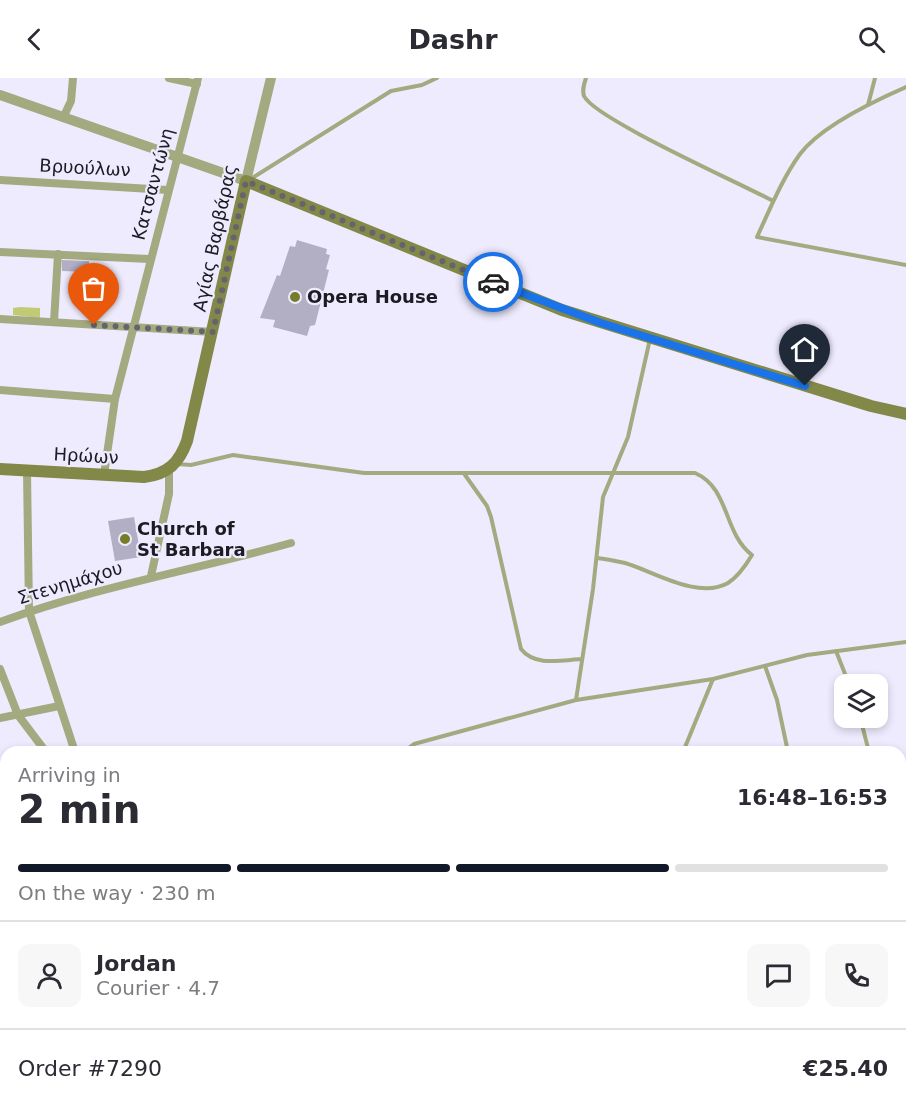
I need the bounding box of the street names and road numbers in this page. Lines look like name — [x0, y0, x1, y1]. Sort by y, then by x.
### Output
street label: Κατσαντώνη — [127, 126, 178, 242]
street label: Βρυούλων — [39, 155, 131, 180]
street label: Αγίας Βαρβάρας — [189, 162, 240, 313]
street label: Ηρώων — [53, 443, 119, 468]
street label: Στενημάχου — [15, 557, 125, 608]

